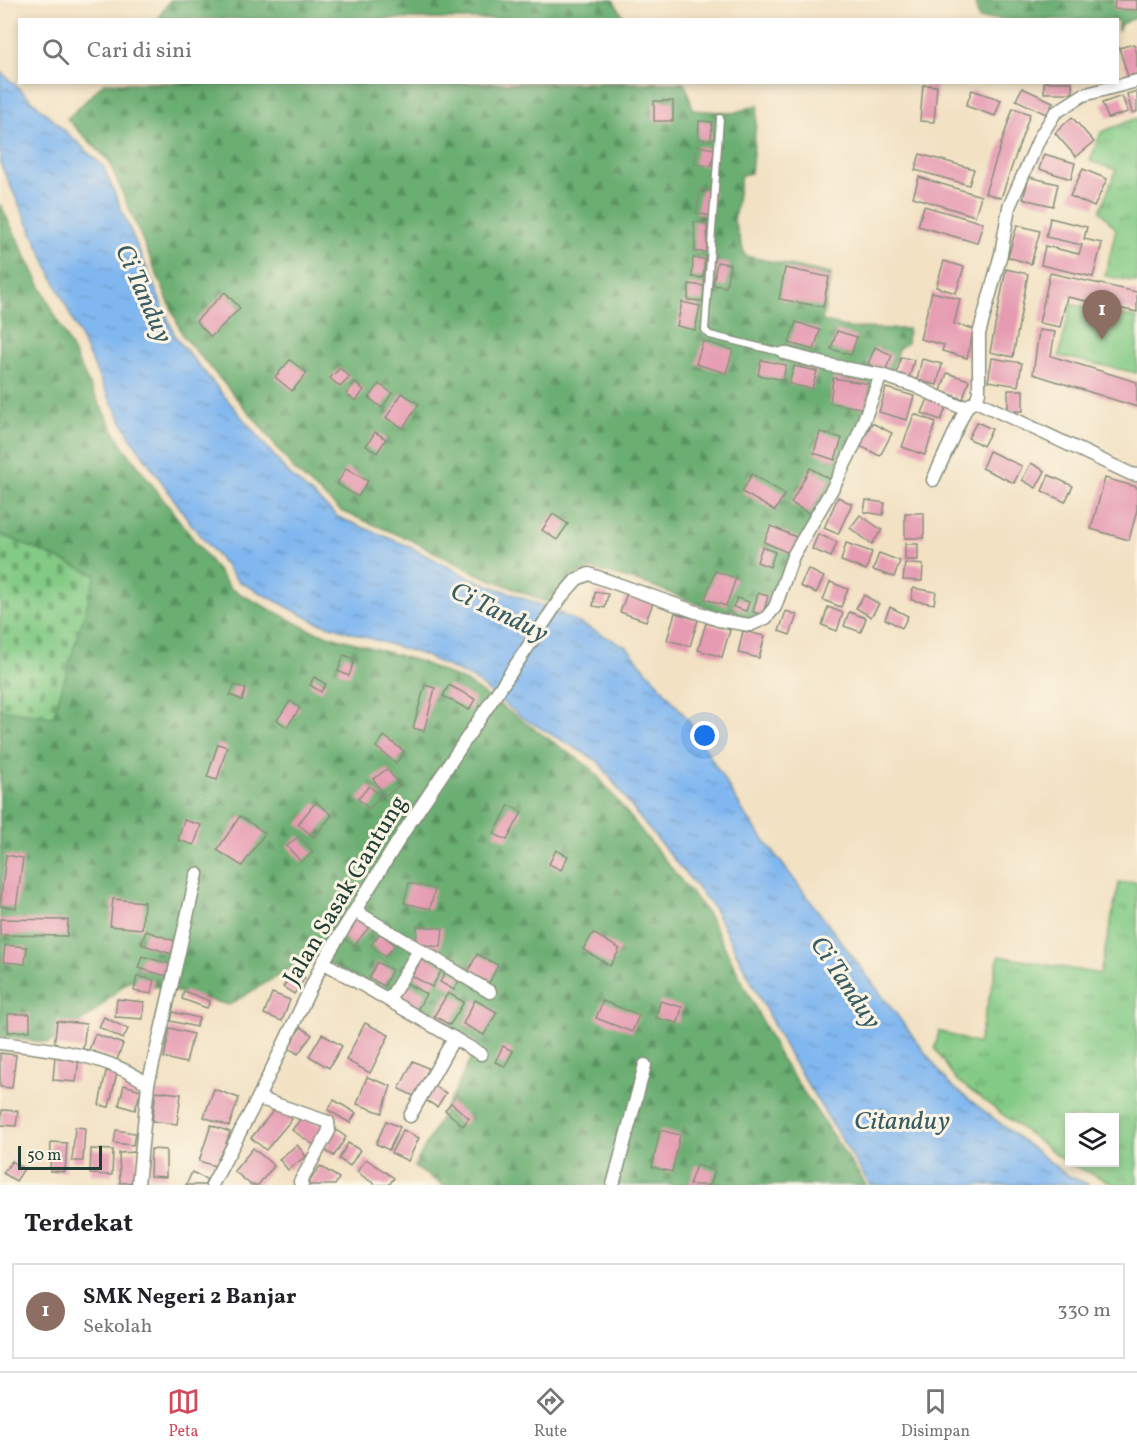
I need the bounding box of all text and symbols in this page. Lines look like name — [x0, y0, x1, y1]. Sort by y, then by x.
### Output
search box — [18, 18, 1119, 84]
icon: search — [39, 35, 72, 68]
text: Cari di sini — [87, 36, 192, 67]
water label: Ci Tanduy — [105, 239, 181, 350]
pin: 1 — [1082, 290, 1122, 340]
water label: Ci Tanduy — [444, 574, 554, 652]
your location — [690, 721, 719, 750]
street label: Jalan Sasak Gantung — [276, 790, 416, 992]
water label: Ci Tanduy — [801, 929, 889, 1037]
water label: Citanduy — [854, 1104, 950, 1140]
map controls — [1065, 1113, 1119, 1167]
button: layers — [1065, 1113, 1119, 1167]
scale bar — [18, 1143, 102, 1170]
text: 50 m — [27, 1145, 61, 1167]
text: Terdekat — [24, 1206, 133, 1242]
text: SMK Negeri 2 Banjar — [83, 1282, 296, 1313]
text: 1 — [41, 1297, 50, 1325]
text: 330 m — [1057, 1297, 1111, 1325]
text: Sekolah — [83, 1313, 152, 1341]
tab: Peta — [167, 1385, 200, 1443]
tab: Rute — [534, 1385, 567, 1443]
tab: Disimpan — [901, 1385, 970, 1443]

